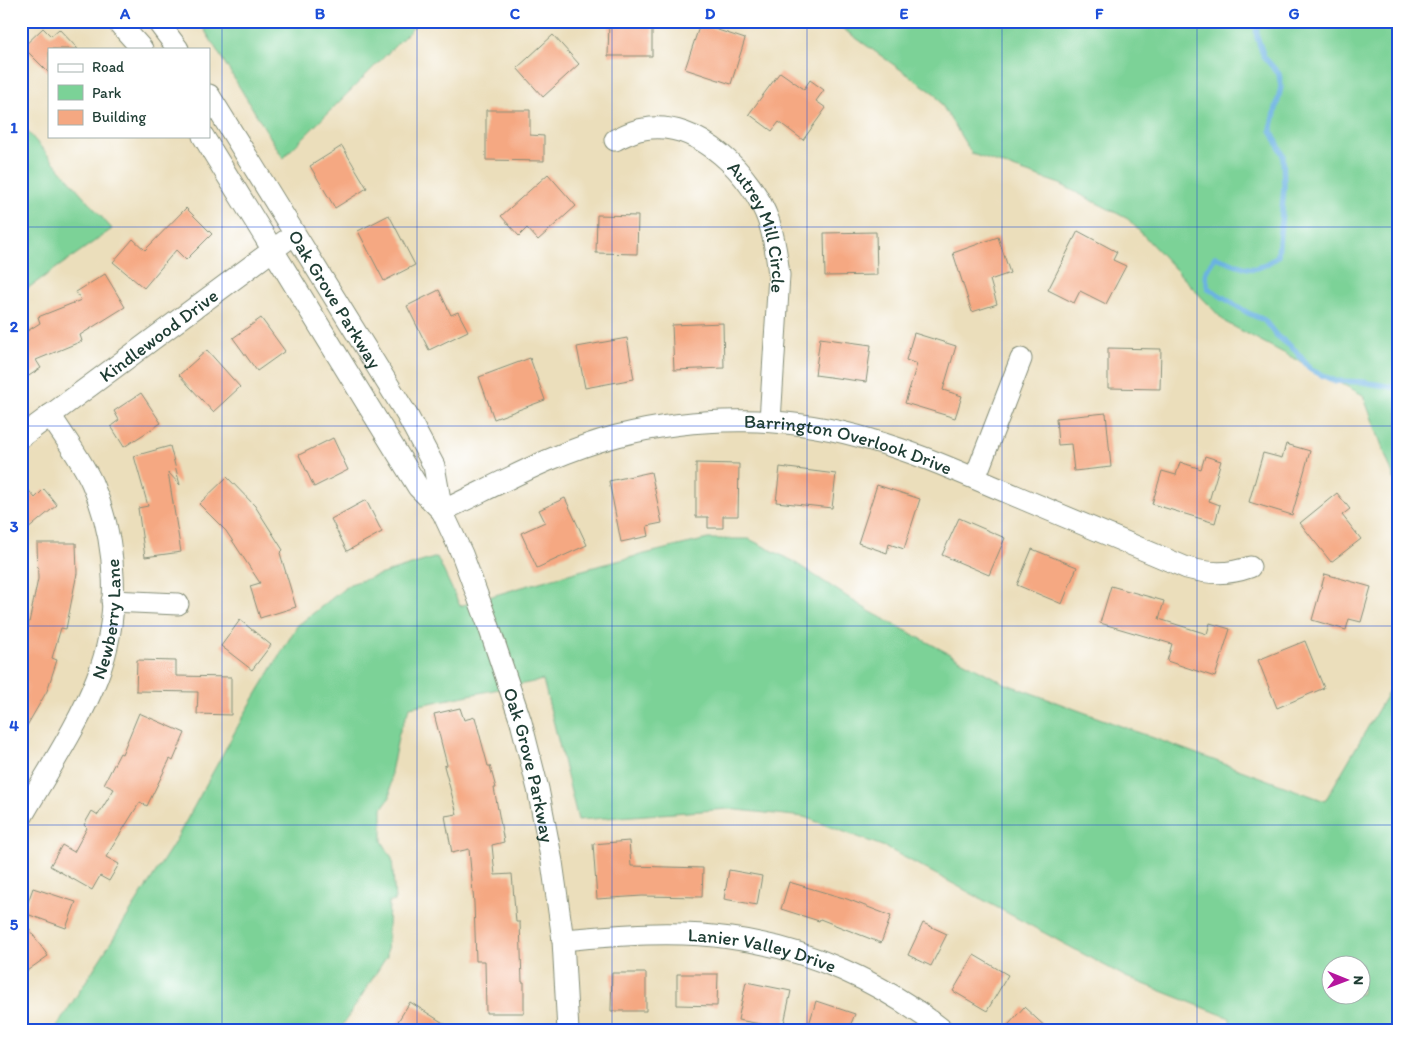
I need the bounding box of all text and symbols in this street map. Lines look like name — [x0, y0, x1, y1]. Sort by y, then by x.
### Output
text: A — [119, 4, 131, 23]
text: B — [315, 4, 326, 23]
text: C — [510, 4, 521, 23]
text: D — [705, 4, 716, 23]
text: E — [900, 4, 909, 23]
text: F — [1095, 4, 1104, 23]
text: G — [1288, 4, 1300, 23]
legend — [48, 48, 210, 138]
text: Road — [92, 58, 125, 76]
text: Park — [92, 84, 122, 102]
text: Building — [92, 108, 146, 126]
text: 1 — [10, 118, 18, 137]
street label: Autrey Mill Circle — [723, 156, 791, 294]
street label: Oak Grove Parkway — [284, 225, 387, 373]
street label: Kindlewood Drive — [94, 283, 222, 387]
text: 2 — [10, 317, 19, 336]
street label: Barrington Overlook Drive — [744, 409, 956, 479]
text: 3 — [10, 517, 19, 536]
street label: Newberry Lane — [86, 558, 125, 682]
street label: Oak Grove Parkway — [499, 684, 560, 844]
text: 4 — [9, 716, 19, 735]
text: 5 — [10, 915, 19, 934]
street label: Lanier Valley Drive — [687, 923, 840, 977]
north arrow — [1322, 954, 1372, 1004]
text: N — [1350, 975, 1367, 985]

